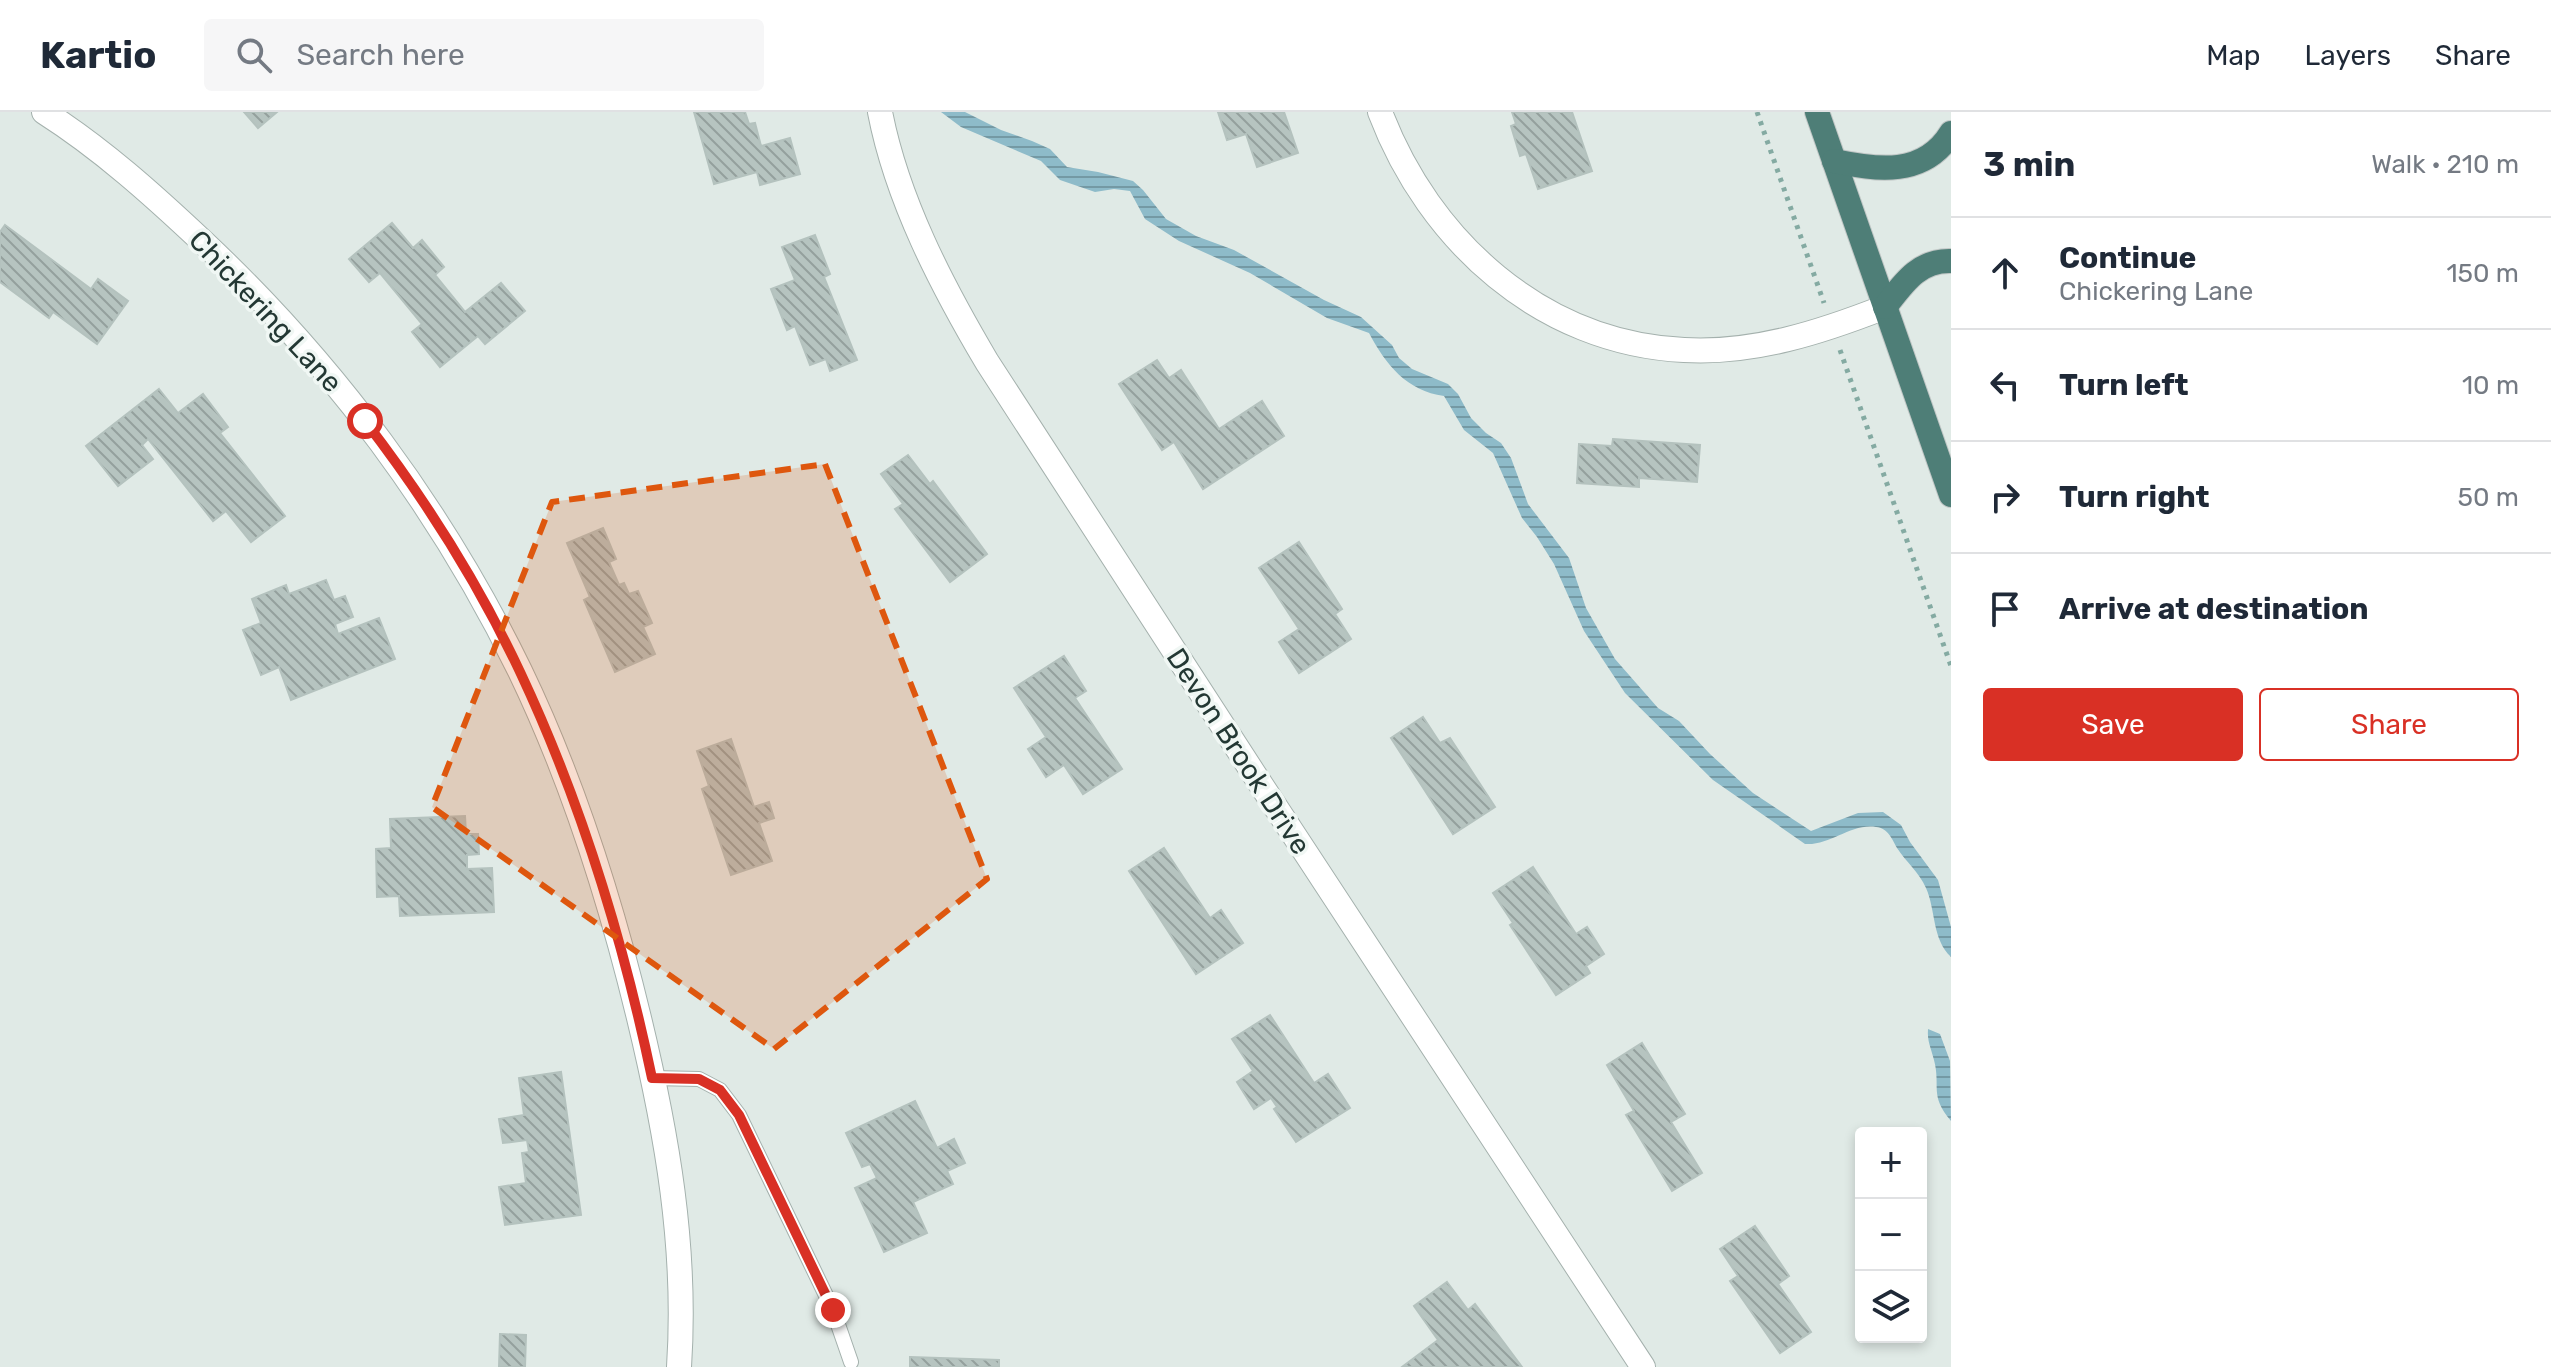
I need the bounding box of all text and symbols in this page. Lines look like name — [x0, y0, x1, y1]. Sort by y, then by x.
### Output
search box — [204, 19, 764, 91]
text: Kartio — [40, 32, 156, 78]
icon: search — [232, 33, 276, 77]
text: Search here — [296, 37, 465, 73]
text: Map — [2206, 39, 2261, 72]
text: Layers — [2305, 39, 2391, 72]
text: Share — [2435, 39, 2511, 72]
text: 3 min — [1983, 144, 2075, 185]
text: Walk · 210 m — [2371, 149, 2519, 180]
street label: Chickering Lane — [182, 224, 349, 399]
text: Continue — [2059, 240, 2196, 276]
icon: ahead — [1983, 251, 2027, 295]
text: 150 m — [2446, 258, 2519, 289]
text: Chickering Lane — [2059, 276, 2253, 307]
icon: left — [1983, 363, 2027, 407]
text: Turn left — [2059, 367, 2189, 403]
text: 10 m — [2462, 370, 2519, 401]
route start — [347, 403, 383, 439]
icon: right — [1983, 475, 2027, 519]
text: Turn right — [2059, 479, 2210, 515]
text: 50 m — [2458, 482, 2519, 513]
icon: arrive — [1983, 587, 2027, 631]
text: Arrive at destination — [2059, 591, 2369, 627]
street label: Devon Brook Drive — [1160, 642, 1318, 860]
button: Save — [1983, 688, 2243, 761]
button: Share — [2259, 688, 2519, 761]
map controls — [1855, 1127, 1927, 1343]
button: + — [1855, 1127, 1927, 1199]
button: − — [1855, 1199, 1927, 1271]
button: layers — [1855, 1271, 1927, 1343]
route end — [815, 1292, 851, 1328]

